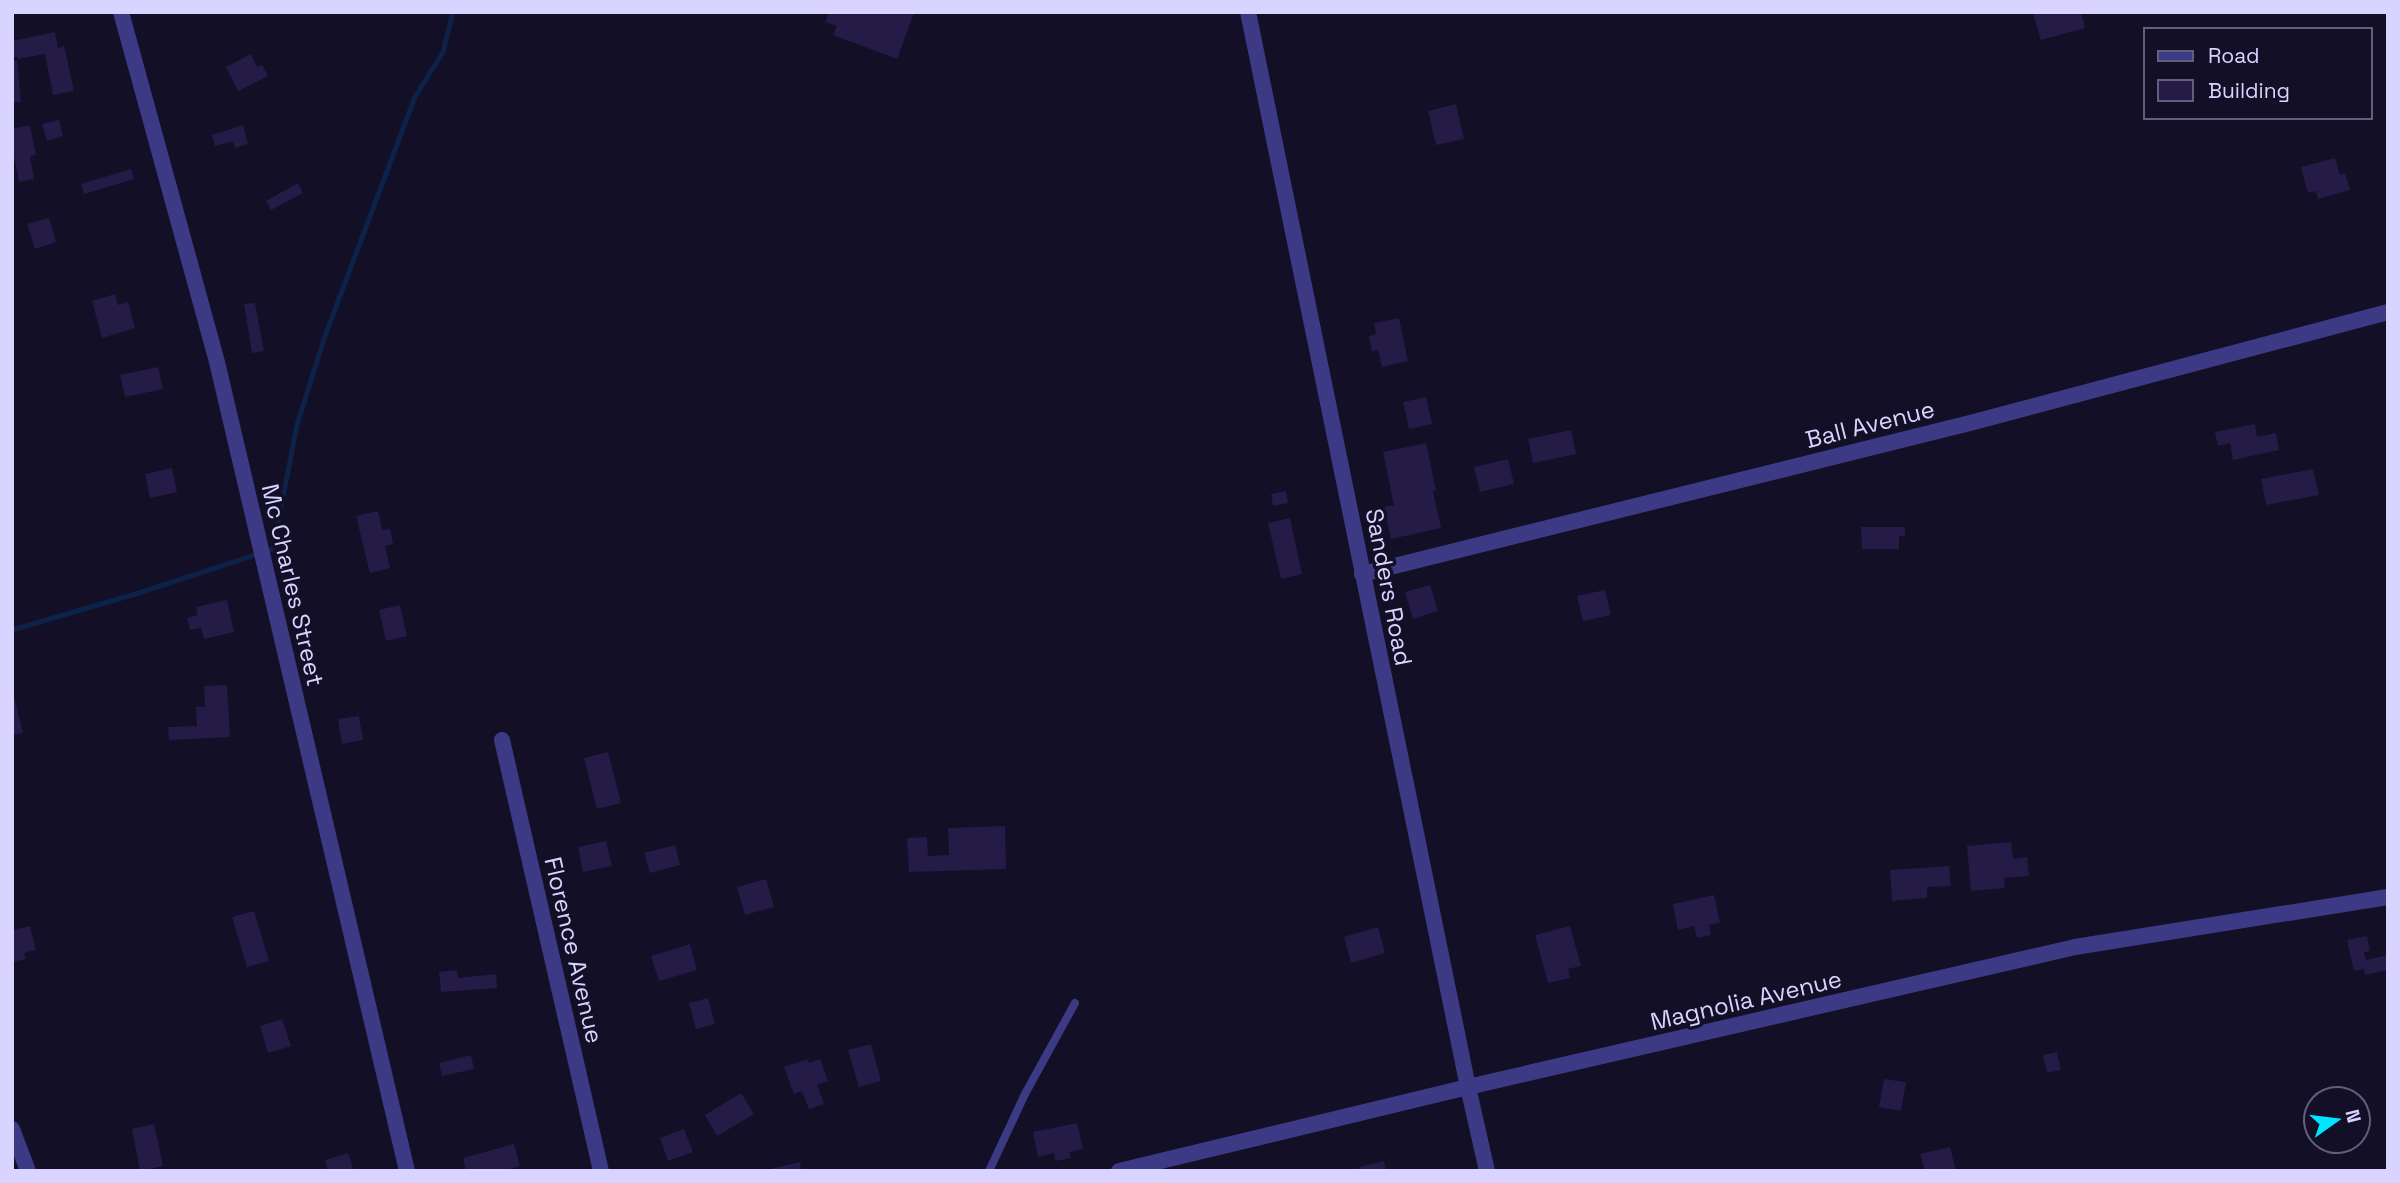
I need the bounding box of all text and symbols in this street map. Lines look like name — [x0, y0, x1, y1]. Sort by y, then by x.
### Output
legend — [2144, 28, 2372, 119]
text: Road — [2208, 42, 2260, 69]
text: Building — [2208, 77, 2290, 104]
street label: Ball Avenue — [1802, 393, 1938, 455]
street label: Mc Charles Street — [255, 481, 331, 689]
street label: Sanders Road — [1359, 506, 1419, 668]
street label: Florence Avenue — [537, 854, 611, 1046]
street label: Magnolia Avenue — [1647, 963, 1845, 1037]
north arrow — [2302, 1085, 2372, 1155]
text: N — [2339, 1107, 2367, 1125]

